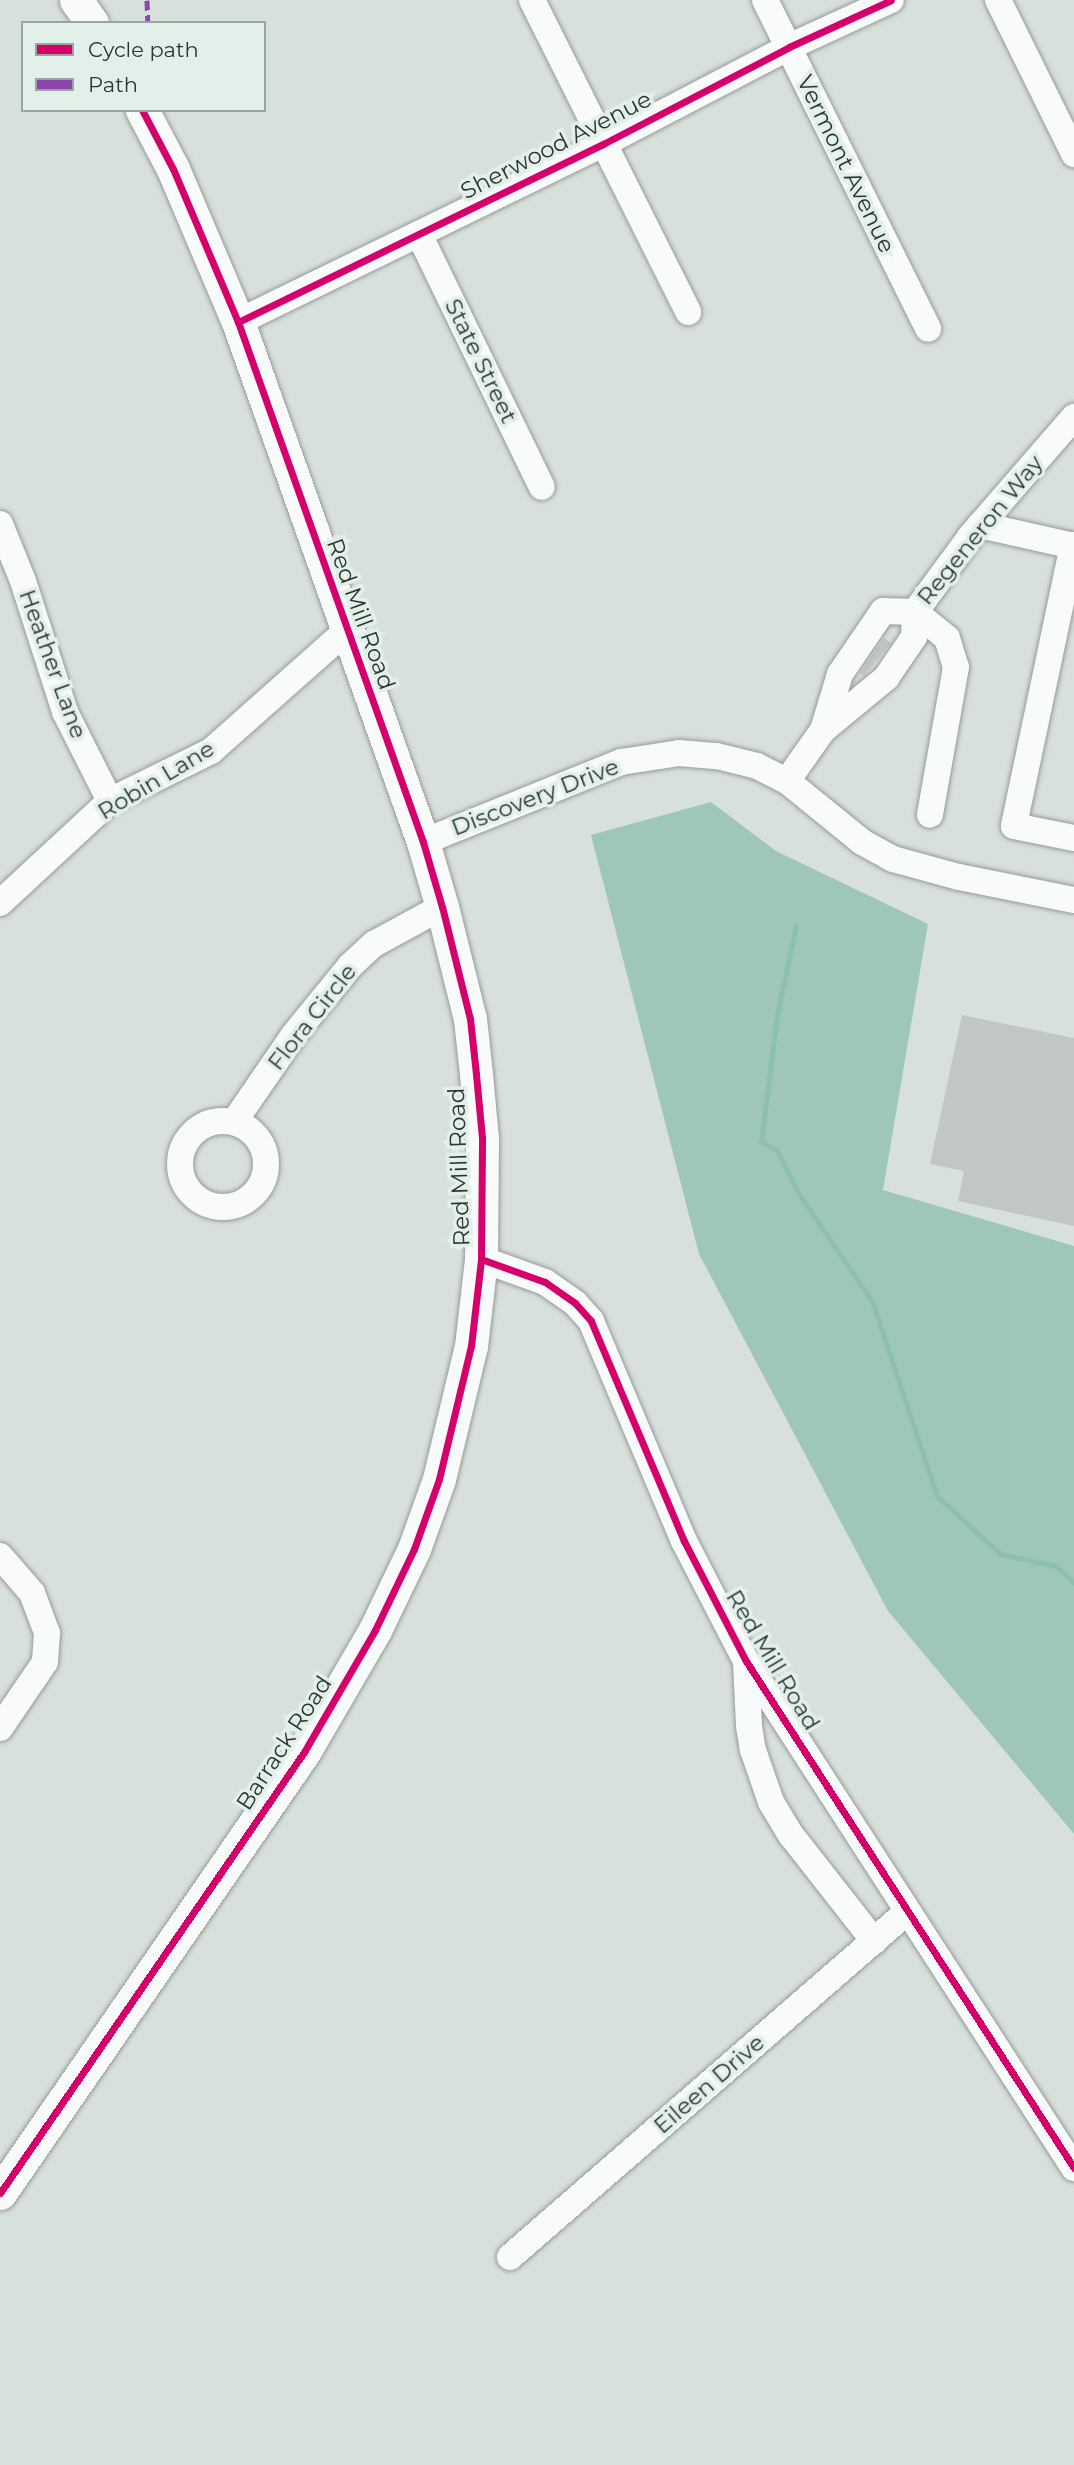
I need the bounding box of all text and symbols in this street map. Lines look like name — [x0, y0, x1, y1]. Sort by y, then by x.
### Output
legend — [21, 21, 266, 112]
text: Cycle path — [88, 37, 199, 62]
street label: Vermont Avenue — [791, 71, 901, 257]
text: Path — [88, 72, 138, 97]
street label: Sherwood Avenue — [456, 85, 656, 205]
street label: State Street — [439, 294, 523, 428]
street label: Regeneron Way — [911, 450, 1049, 610]
street label: Red Mill Road — [321, 535, 401, 693]
street label: Heather Lane — [13, 586, 93, 742]
street label: Robin Lane — [93, 734, 219, 826]
street label: Discovery Drive — [447, 752, 623, 842]
street label: Flora Circle — [262, 958, 362, 1076]
street label: Red Mill Road — [442, 1087, 476, 1247]
street label: Red Mill Road — [720, 1585, 826, 1735]
street label: Barrack Road — [230, 1671, 338, 1815]
street label: Eileen Drive — [648, 2029, 770, 2139]

